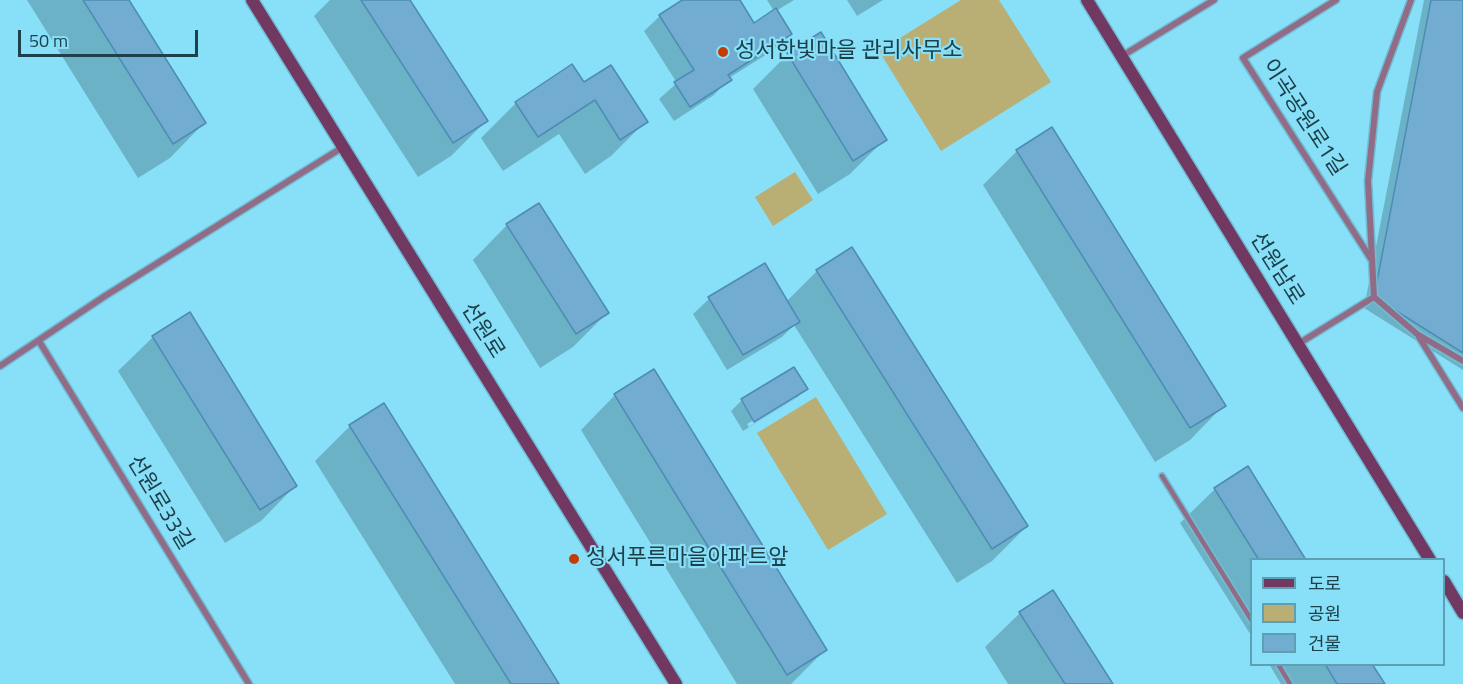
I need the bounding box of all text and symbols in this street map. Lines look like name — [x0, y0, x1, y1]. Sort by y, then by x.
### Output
scale bar — [21, 18, 201, 56]
text: 50 m — [29, 27, 68, 54]
place label: 성서한빛마을 관리사무소 — [735, 39, 962, 65]
marker: 성서한빛마을 관리사무소 — [716, 45, 730, 59]
street label: 이곡공원로1길 — [1256, 55, 1350, 181]
street label: 선원남로 — [1243, 228, 1309, 310]
street label: 선원로 — [455, 298, 509, 364]
street label: 선원로33길 — [120, 451, 198, 555]
place label: 성서푸른마을아파트앞 — [586, 546, 788, 572]
marker: 성서푸른마을아파트앞 — [567, 552, 581, 566]
legend — [1250, 558, 1445, 666]
text: 도로 — [1308, 570, 1341, 597]
text: 공원 — [1308, 600, 1341, 627]
text: 건물 — [1308, 630, 1341, 657]

